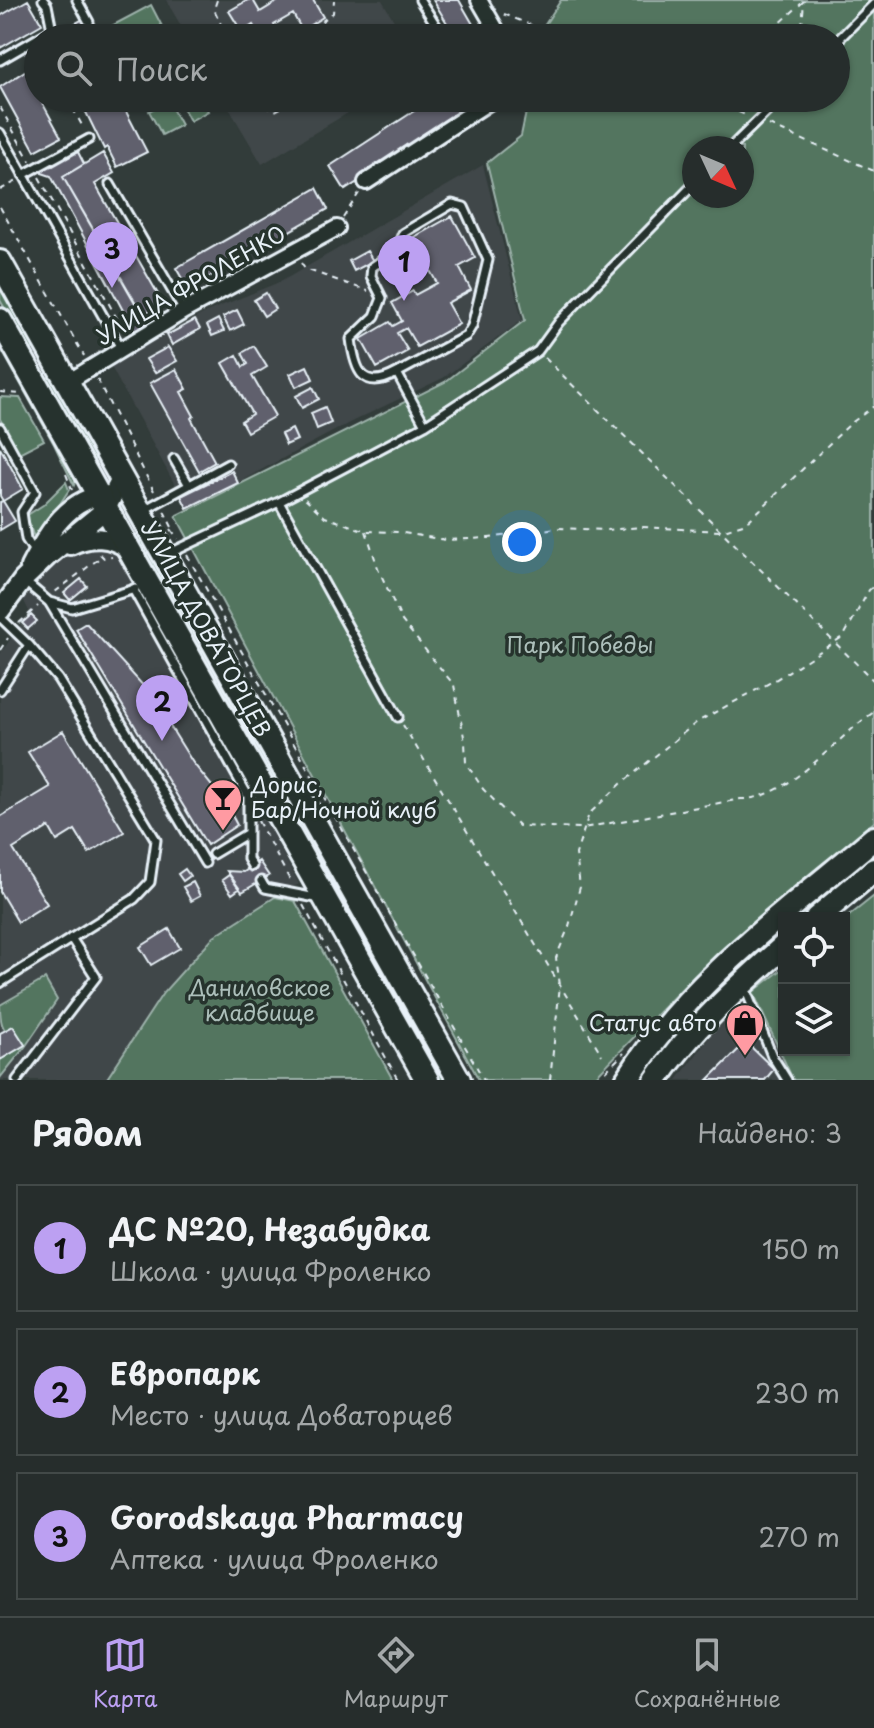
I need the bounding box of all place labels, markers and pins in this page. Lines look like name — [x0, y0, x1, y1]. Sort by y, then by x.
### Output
pin: 3 — [86, 222, 138, 288]
pin: 1 — [378, 235, 430, 301]
pin: 2 — [136, 675, 188, 741]
place label: Дорис, Бар/Ночной клуб — [250, 767, 437, 825]
bar icon: Дорис, Бар/Ночной клуб — [202, 777, 244, 832]
shop icon: Статус авто — [724, 1002, 766, 1057]
place label: Статус авто — [589, 1005, 717, 1038]

